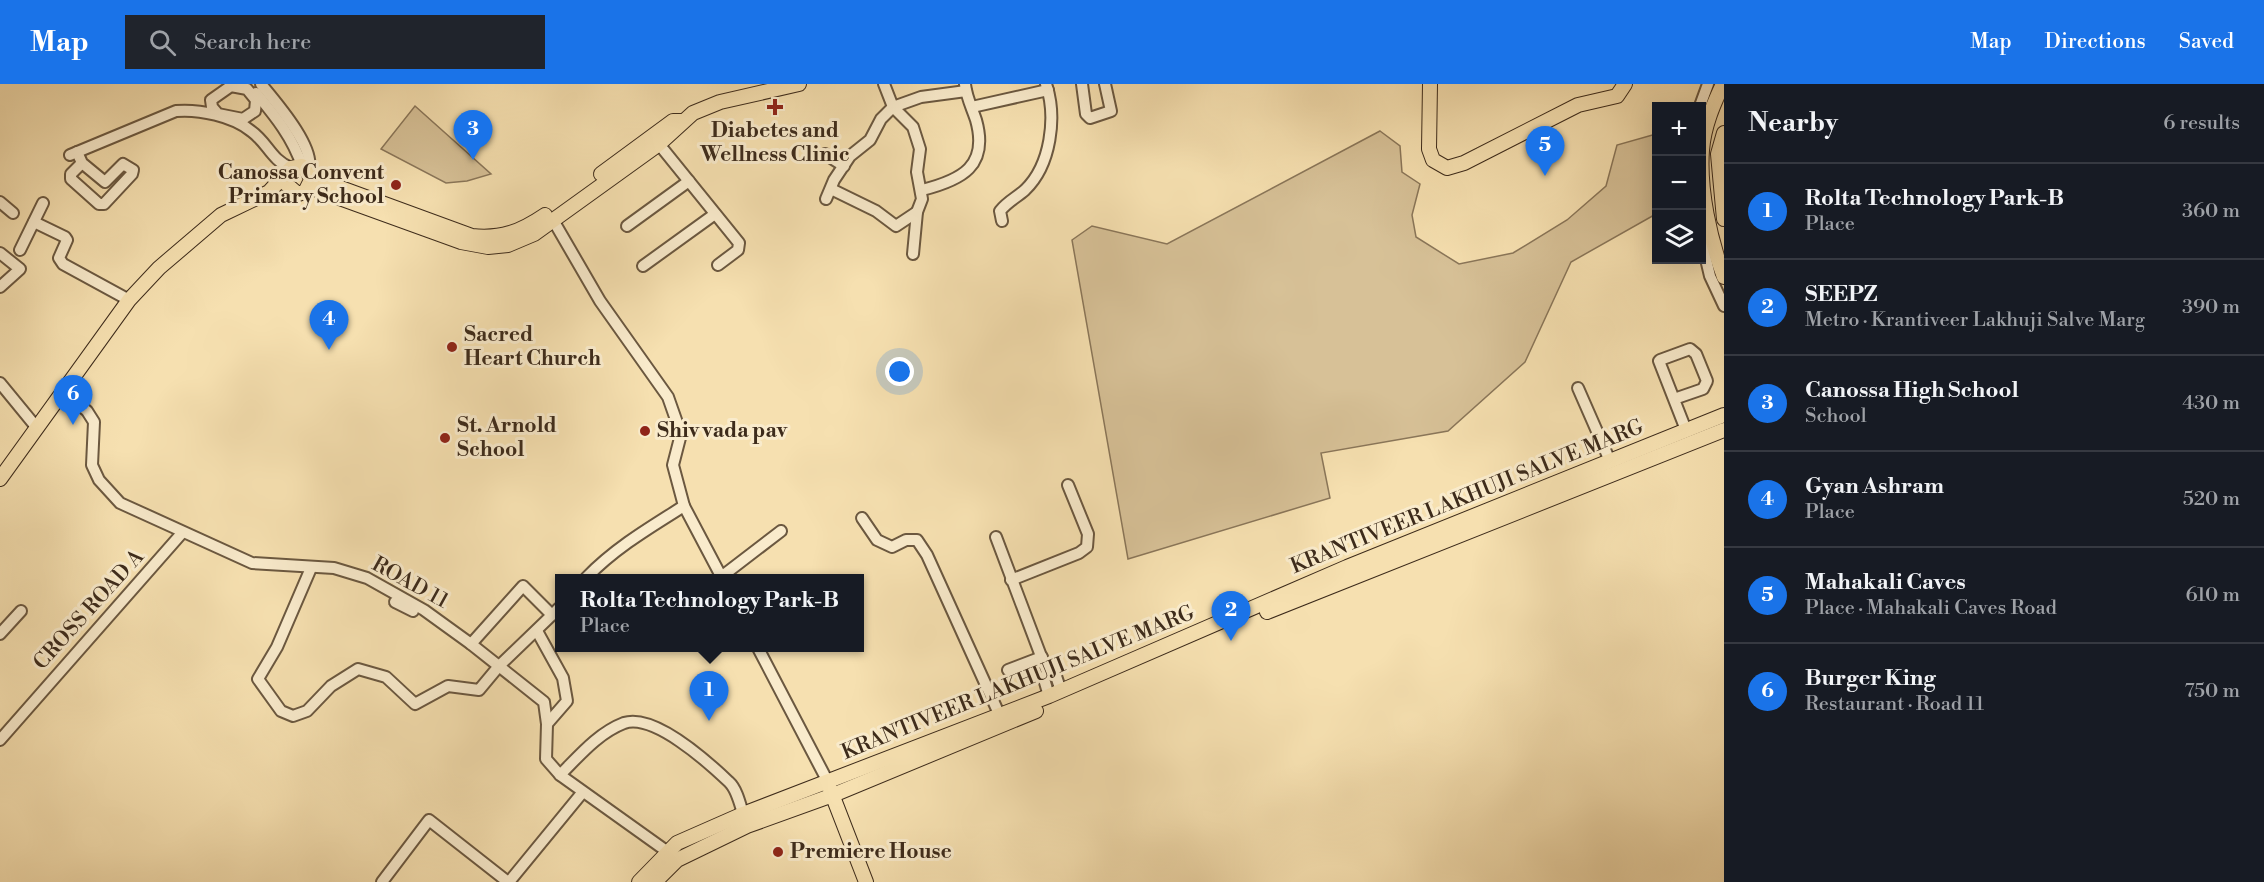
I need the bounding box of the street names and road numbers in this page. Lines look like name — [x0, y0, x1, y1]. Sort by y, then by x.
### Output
street label: KRANTIVEER LAKHUJI SALVE MARG — [1287, 414, 1648, 580]
street label: CROSS ROAD A — [28, 544, 150, 676]
street label: ROAD 11 — [367, 551, 453, 615]
street label: KRANTIVEER LAKHUJI SALVE MARG — [838, 600, 1199, 766]

